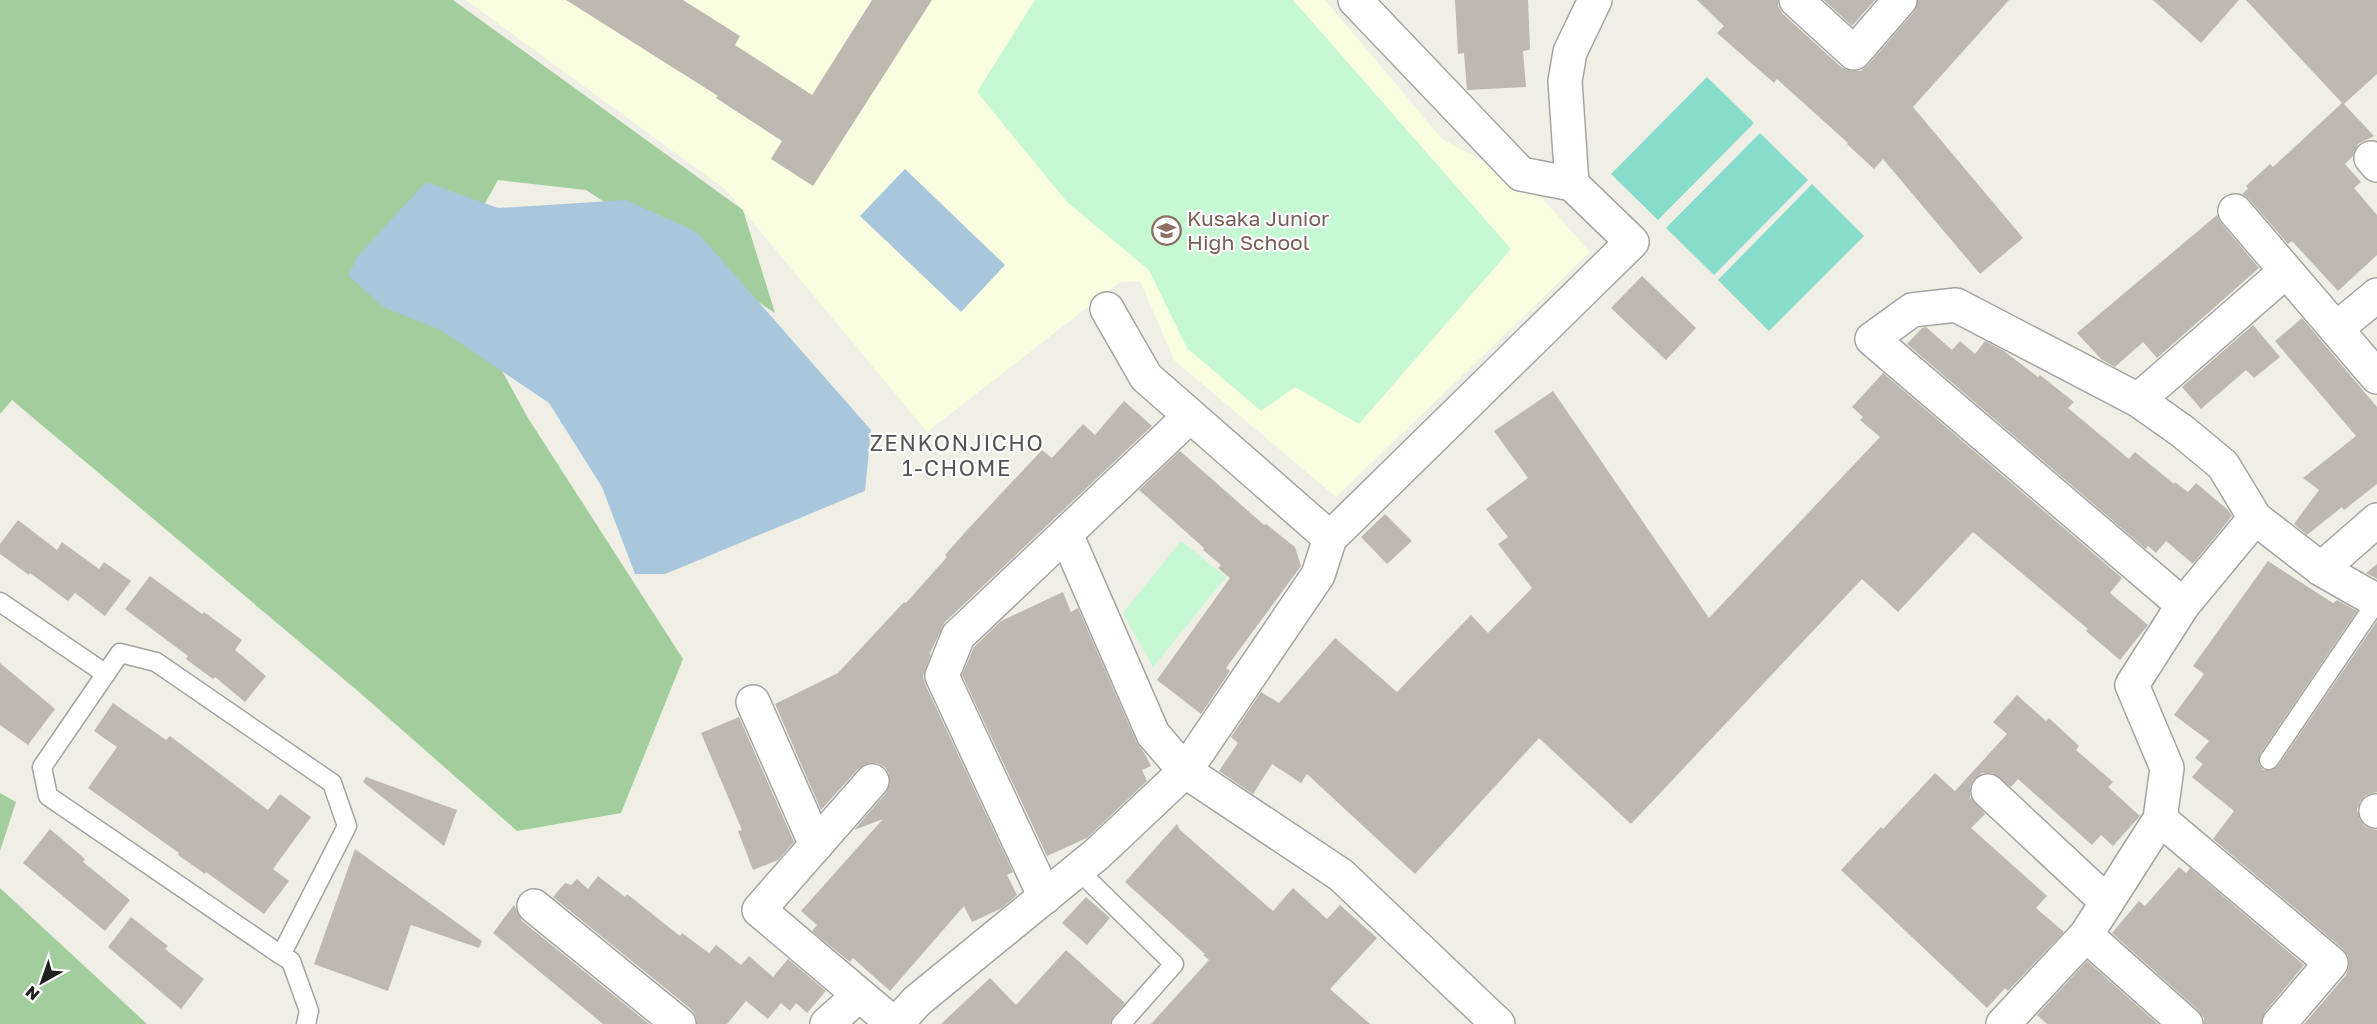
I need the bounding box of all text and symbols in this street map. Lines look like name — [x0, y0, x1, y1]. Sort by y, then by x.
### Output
place label: Kusaka Junior High School — [1187, 205, 1329, 255]
school or university icon: Kusaka Junior High School — [1150, 215, 1182, 247]
district label: ZENKONJICHO 1-CHOME — [870, 429, 1044, 481]
north arrow — [12, 952, 72, 1012]
text: N — [21, 982, 43, 1005]

